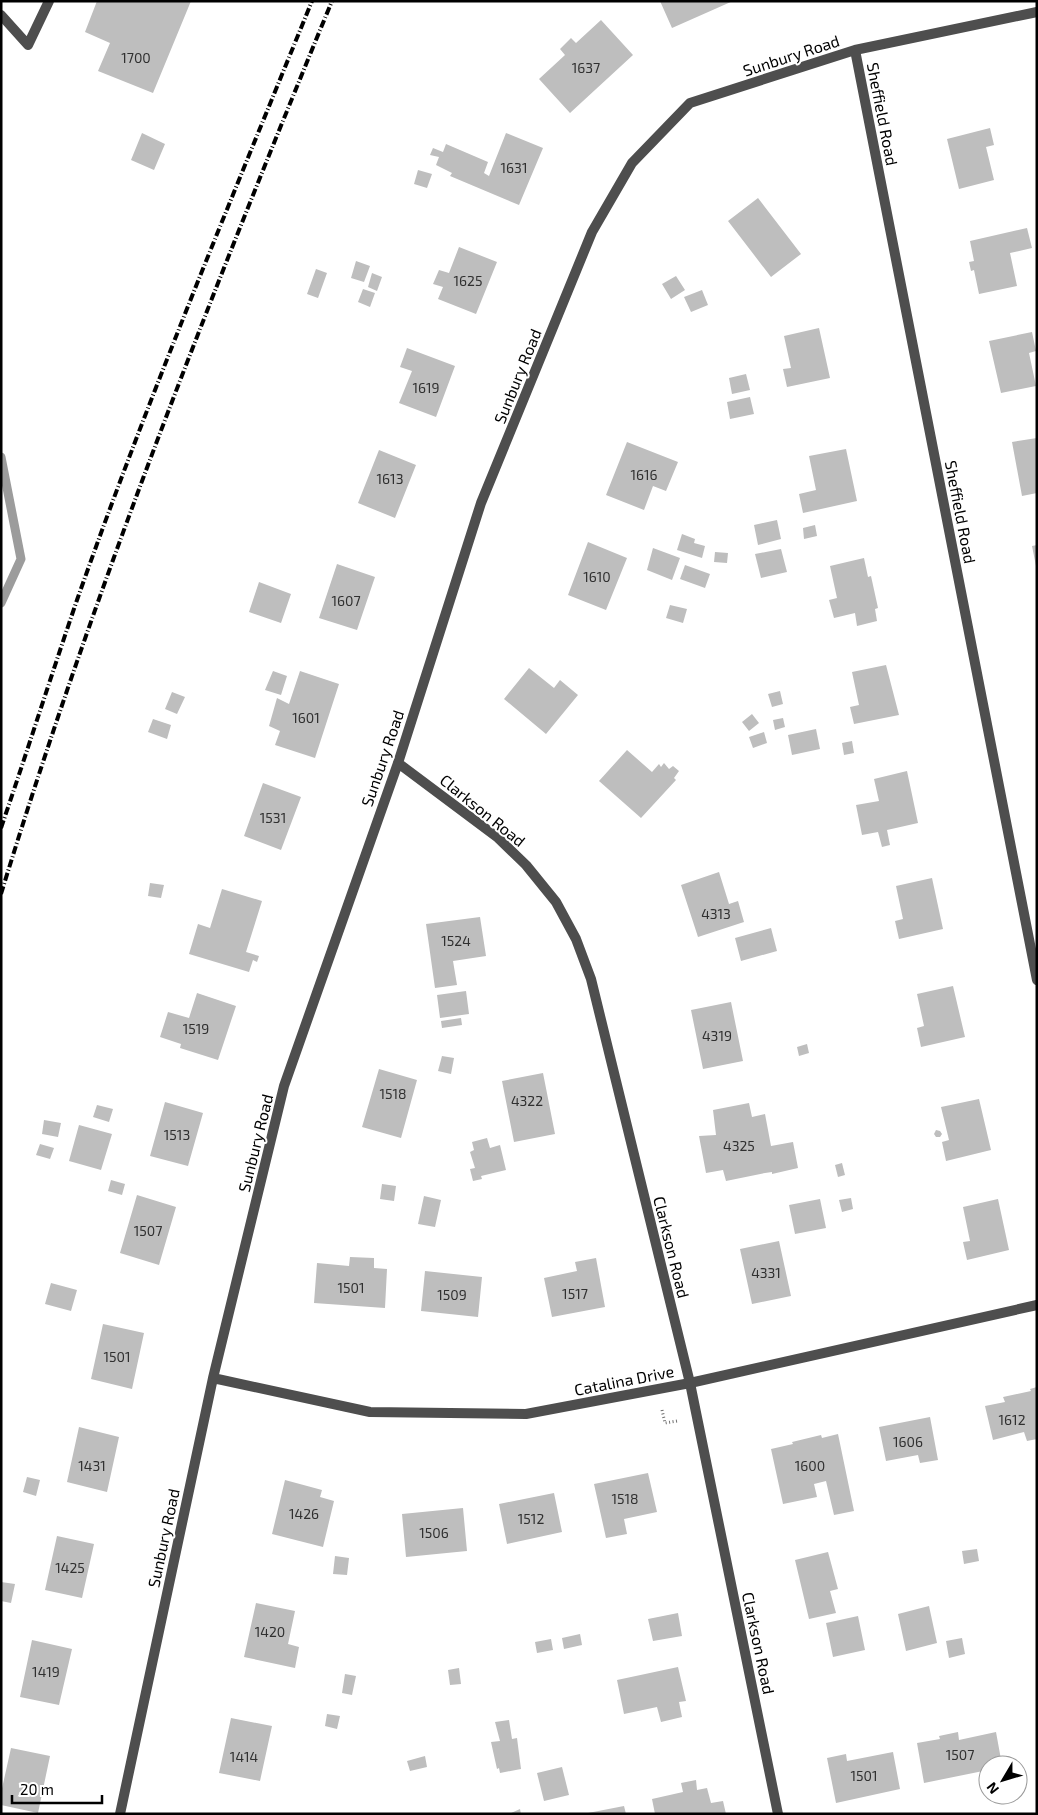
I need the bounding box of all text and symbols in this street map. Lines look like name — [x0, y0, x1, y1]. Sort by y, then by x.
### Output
street label: Sunbury Road — [740, 30, 842, 80]
house number: 1700 — [121, 49, 151, 66]
house number: 1637 — [572, 59, 600, 76]
street label: Sheffield Road — [864, 61, 902, 167]
house number: 1631 — [501, 159, 527, 176]
house number: 1625 — [454, 272, 482, 289]
street label: Sunbury Road — [489, 326, 545, 426]
house number: 1619 — [412, 379, 440, 396]
street label: Sheffield Road — [942, 459, 980, 565]
house number: 1616 — [630, 466, 658, 483]
house number: 1613 — [377, 470, 403, 487]
house number: 1610 — [583, 568, 611, 585]
house number: 1607 — [331, 592, 361, 609]
street label: Sunbury Road — [357, 707, 407, 809]
house number: 1601 — [292, 709, 320, 726]
street label: Clarkson Road — [437, 770, 529, 850]
house number: 1531 — [260, 809, 286, 826]
house number: 4313 — [701, 905, 731, 922]
house number: 1524 — [441, 932, 471, 949]
house number: 1519 — [183, 1020, 209, 1037]
house number: 4319 — [702, 1027, 732, 1044]
house number: 1518 — [379, 1085, 407, 1102]
street label: Sunbury Road — [234, 1092, 276, 1194]
house number: 4322 — [511, 1092, 543, 1109]
house number: 1513 — [164, 1126, 190, 1143]
house number: 4325 — [723, 1137, 755, 1154]
street label: Clarkson Road — [650, 1194, 694, 1300]
house number: 1507 — [134, 1222, 162, 1239]
house number: 4331 — [751, 1264, 781, 1281]
house number: 1501 — [337, 1279, 365, 1296]
house number: 1517 — [562, 1285, 588, 1302]
house number: 1509 — [437, 1286, 467, 1303]
house number: 1501 — [103, 1348, 131, 1365]
street label: Catalina Drive — [573, 1361, 675, 1399]
house number: 1612 — [998, 1411, 1026, 1428]
house number: 1606 — [893, 1433, 923, 1450]
house number: 1431 — [78, 1457, 106, 1474]
house number: 1600 — [795, 1457, 825, 1474]
street label: Sunbury Road — [143, 1487, 183, 1589]
house number: 1518 — [611, 1490, 639, 1507]
house number: 1426 — [289, 1505, 319, 1522]
house number: 1512 — [518, 1510, 544, 1527]
house number: 1506 — [419, 1524, 449, 1541]
house number: 1425 — [55, 1559, 85, 1576]
street label: Clarkson Road — [739, 1590, 779, 1696]
house number: 1420 — [255, 1623, 285, 1640]
house number: 1419 — [32, 1663, 60, 1680]
house number: 1507 — [946, 1746, 974, 1763]
house number: 1414 — [230, 1748, 258, 1765]
north arrow — [978, 1755, 1028, 1805]
house number: 1501 — [850, 1767, 878, 1784]
scale bar — [12, 1772, 102, 1804]
text: N — [983, 1779, 1002, 1798]
text: 20 m — [20, 1780, 54, 1798]

